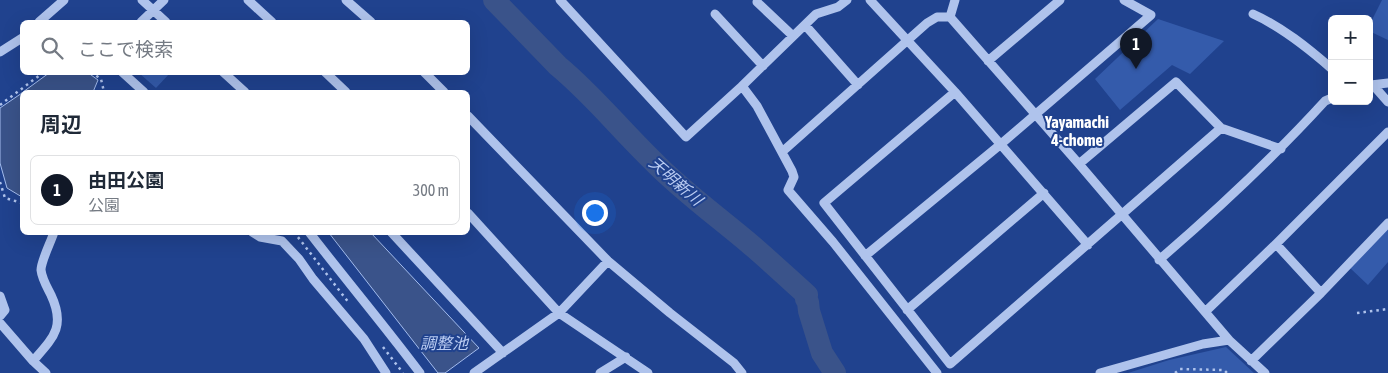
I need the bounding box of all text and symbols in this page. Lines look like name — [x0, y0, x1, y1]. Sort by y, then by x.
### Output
map controls — [1328, 15, 1373, 105]
button: + — [1328, 15, 1373, 60]
search box — [20, 20, 470, 75]
pin: 1 — [1120, 28, 1152, 69]
icon: search — [38, 34, 66, 62]
text: ここで検索 — [78, 38, 173, 60]
button: − — [1328, 60, 1373, 105]
text: 周辺 — [40, 112, 82, 136]
district label: Yayamachi 4-chome — [1044, 113, 1109, 149]
water label: 天明新川 — [646, 153, 708, 210]
text: 由田公園 — [88, 169, 164, 191]
text: 1 — [53, 181, 61, 199]
text: 300 m — [413, 181, 449, 199]
text: 公園 — [88, 196, 120, 214]
your location — [582, 200, 608, 226]
water label: 調整池 — [420, 334, 470, 352]

